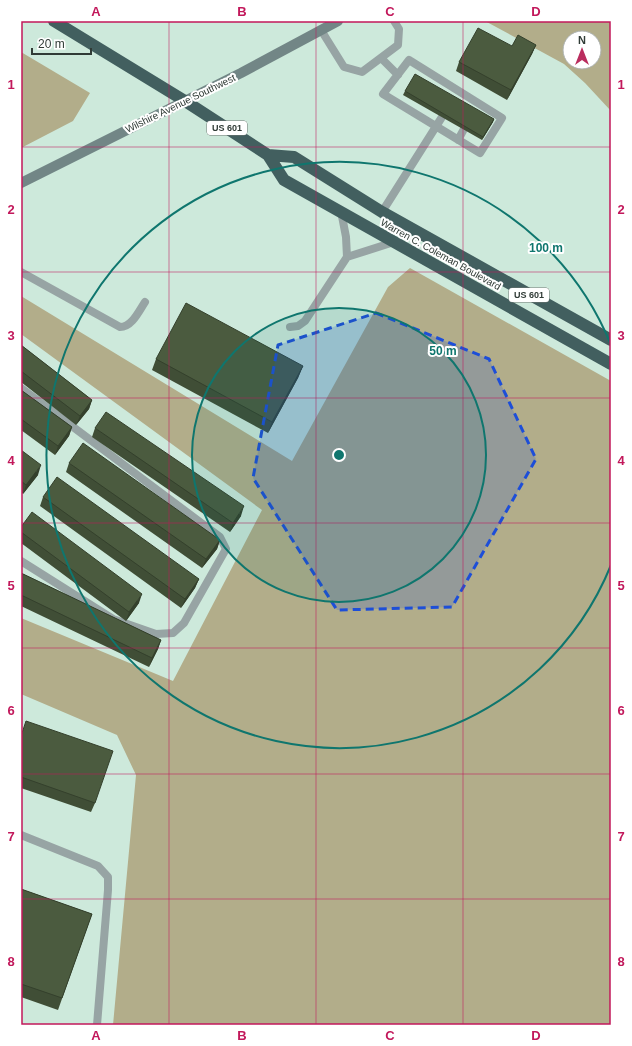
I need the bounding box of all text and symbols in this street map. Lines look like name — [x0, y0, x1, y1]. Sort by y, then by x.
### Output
text: A — [91, 4, 101, 19]
text: B — [237, 4, 247, 19]
text: C — [385, 4, 395, 19]
text: D — [531, 4, 541, 19]
scale bar — [32, 30, 91, 56]
north arrow — [562, 30, 602, 70]
text: N — [578, 34, 586, 46]
text: 20 m — [38, 37, 65, 51]
street label: Wilshire Avenue Southwest — [123, 72, 237, 135]
text: 1 — [7, 77, 15, 92]
text: 1 — [617, 77, 625, 92]
road number: US 601 — [207, 121, 247, 135]
text: 2 — [7, 202, 15, 217]
text: 2 — [617, 202, 625, 217]
street label: Warren C. Coleman Boulevard — [379, 217, 503, 292]
text: 100 m — [529, 241, 563, 255]
road number: US 601 — [509, 288, 549, 302]
text: 3 — [7, 328, 15, 343]
text: 3 — [617, 328, 625, 343]
text: 50 m — [429, 344, 457, 358]
centre of rings — [332, 448, 346, 462]
text: 4 — [7, 453, 15, 468]
text: 4 — [617, 453, 625, 468]
text: 5 — [7, 578, 15, 593]
text: 5 — [617, 578, 625, 593]
text: 6 — [7, 703, 15, 718]
text: 6 — [617, 703, 625, 718]
text: 7 — [7, 829, 15, 844]
text: 7 — [617, 829, 625, 844]
text: 8 — [7, 954, 15, 969]
text: 8 — [617, 954, 625, 969]
text: A — [91, 1028, 101, 1043]
text: B — [237, 1028, 247, 1043]
text: C — [385, 1028, 395, 1043]
text: D — [531, 1028, 541, 1043]

